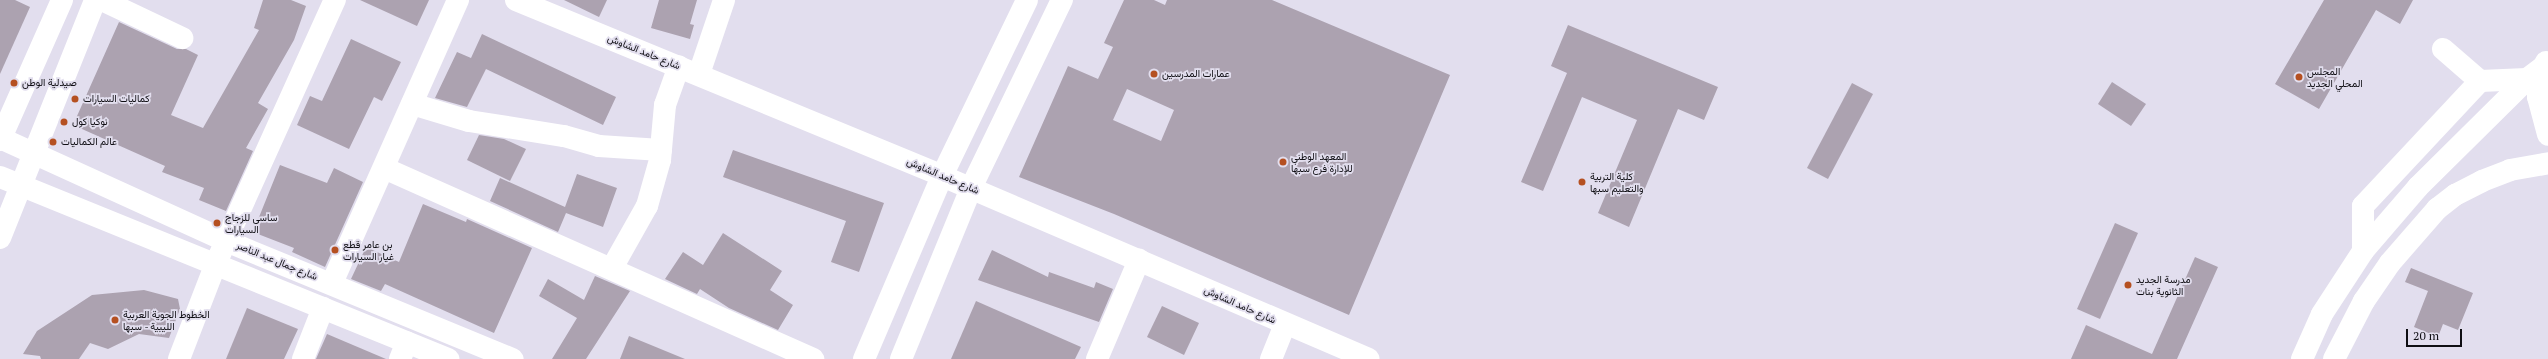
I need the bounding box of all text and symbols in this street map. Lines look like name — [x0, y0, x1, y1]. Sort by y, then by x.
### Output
street label: شارع حامد الشاوش — [606, 32, 682, 72]
place label: المجلس المحلي الجديد — [2307, 65, 2363, 88]
place label: عمارات المدرسين — [1162, 68, 1230, 80]
marker: عمارات المدرسين — [1149, 69, 1159, 79]
marker: المجلس المحلي الجديد — [2294, 72, 2304, 82]
place label: صيدلية الوطن — [22, 77, 77, 89]
marker: صيدلية الوطن — [9, 78, 19, 88]
place label: كماليات السيارات — [83, 93, 150, 105]
marker: كماليات السيارات — [70, 94, 80, 104]
place label: نوكيا كول — [72, 116, 108, 128]
marker: نوكيا كول — [59, 117, 69, 127]
place label: عالم الكماليات — [61, 136, 117, 148]
marker: عالم الكماليات — [48, 137, 58, 147]
place label: المعهد الوطني للإدارة فرع سبها — [1291, 150, 1353, 174]
street label: شارع حامد الشاوش — [905, 155, 981, 197]
marker: المعهد الوطني للإدارة فرع سبها — [1278, 157, 1288, 167]
place label: كلية التربية والتعليم سبها — [1590, 170, 1643, 194]
marker: كلية التربية والتعليم سبها — [1577, 177, 1587, 187]
place label: ساسي للزجاج السيارات — [225, 211, 277, 234]
marker: ساسي للزجاج السيارات — [212, 218, 222, 228]
place label: بن عامر قطع غيار السيارات — [343, 238, 394, 262]
street label: شارع جمال عبد الناصر — [235, 239, 319, 283]
marker: بن عامر قطع غيار السيارات — [330, 245, 340, 255]
place label: مدرسة الجديد الثانوية بنات — [2136, 273, 2191, 296]
marker: مدرسة الجديد الثانوية بنات — [2123, 280, 2133, 290]
street label: شارع حامد الشاوش — [1202, 284, 1278, 326]
place label: الخطوط الجوية العربية الليبية - سبها — [123, 308, 210, 332]
marker: الخطوط الجوية العربية الليبية - سبها — [110, 315, 120, 325]
scale bar — [2408, 321, 2464, 347]
text: 20 m — [2413, 328, 2439, 343]

